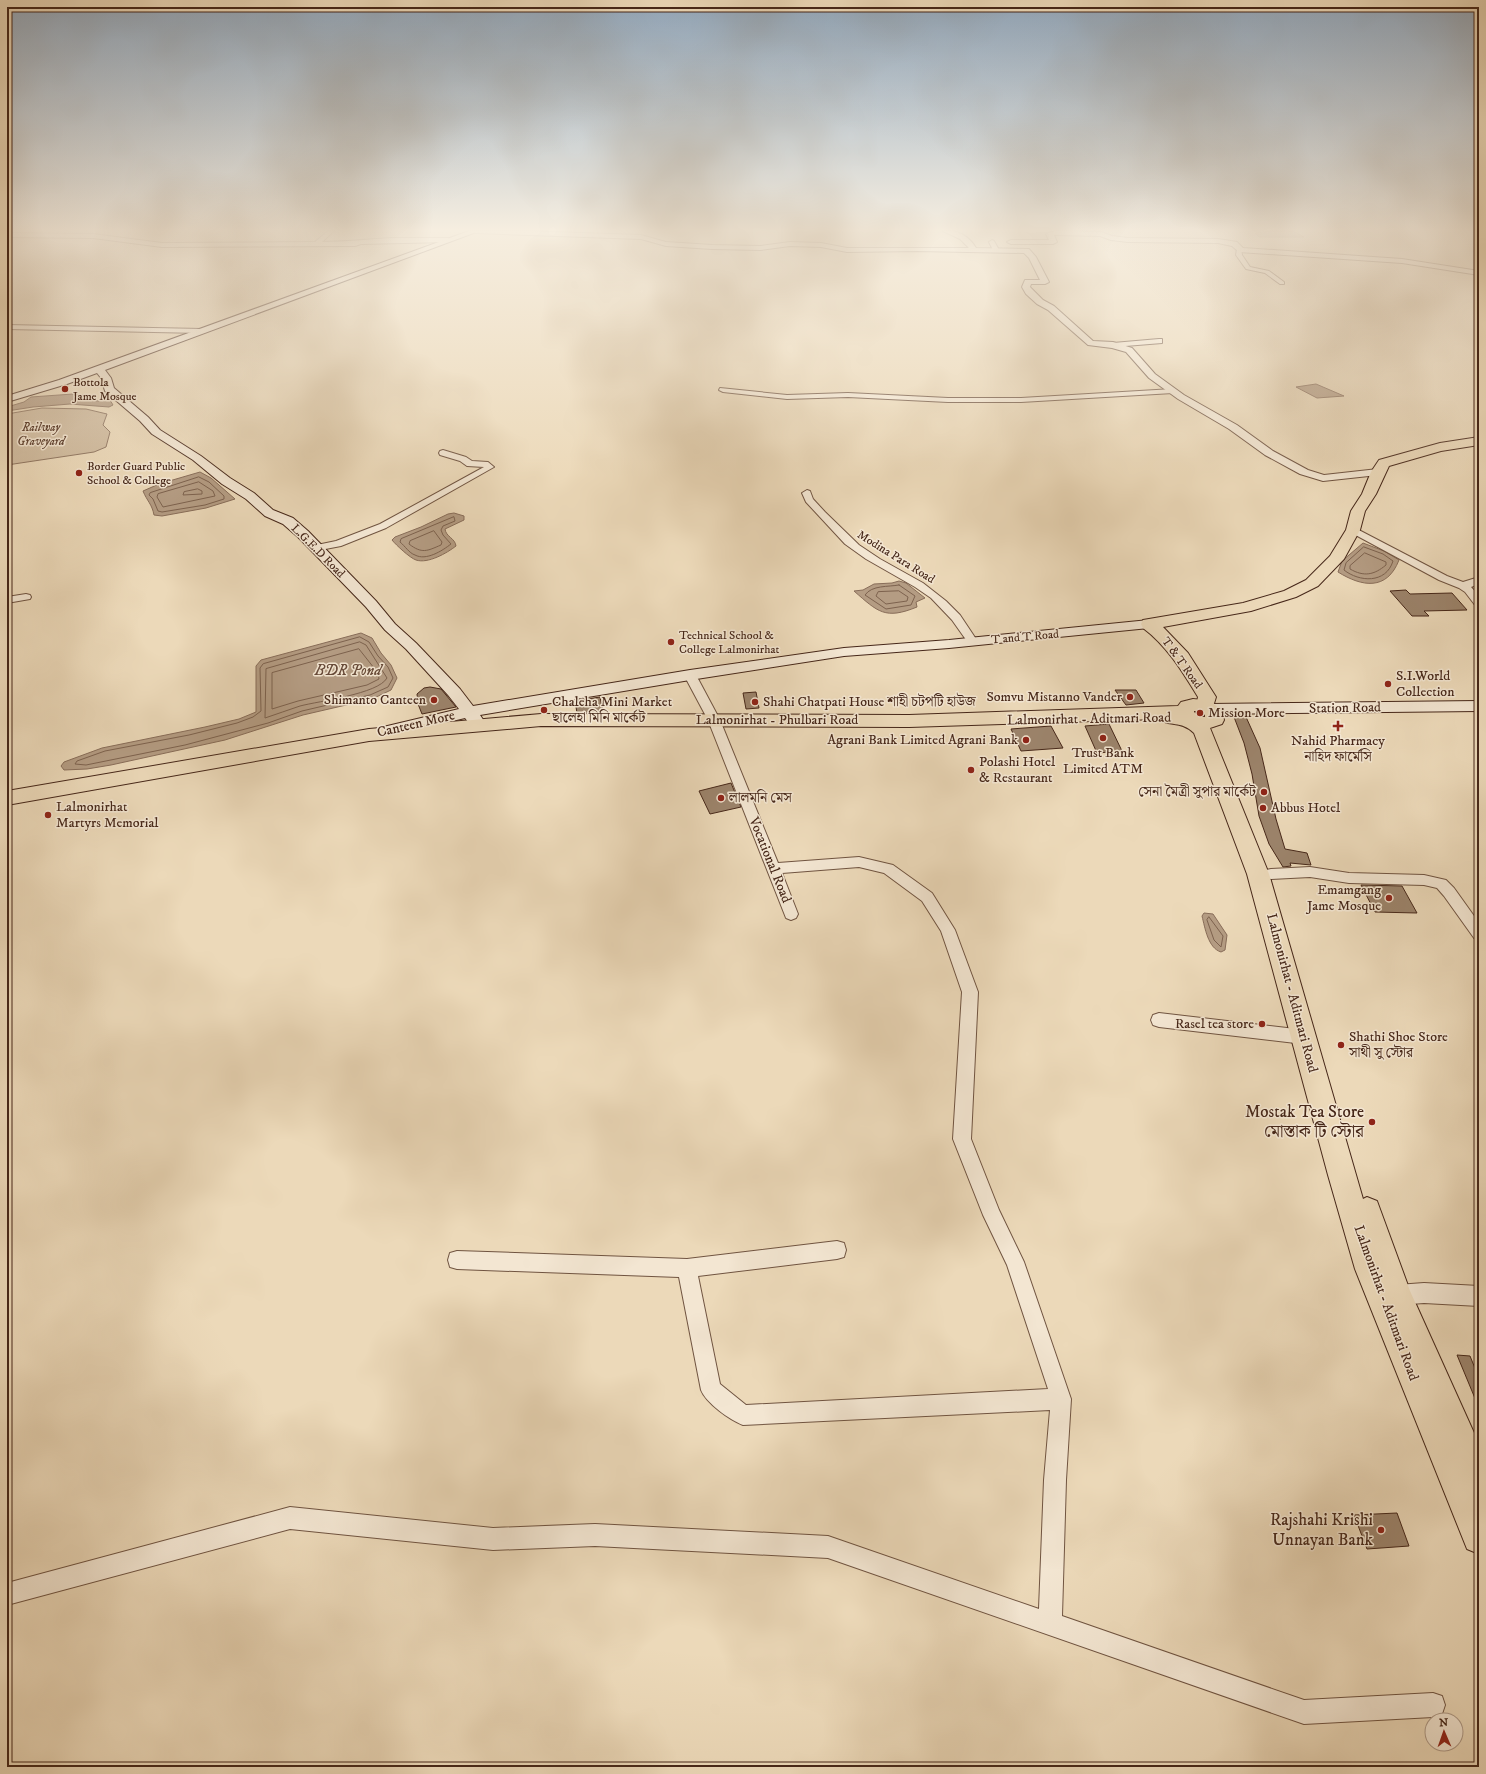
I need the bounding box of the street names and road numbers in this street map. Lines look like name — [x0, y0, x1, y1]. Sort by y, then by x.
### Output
street label: L.G.E.D Road — [288, 521, 348, 581]
street label: Modina Para Road — [854, 527, 938, 587]
street label: T and T Road — [990, 627, 1060, 647]
street label: T & T Road — [1158, 634, 1206, 692]
street label: Station Road — [1309, 698, 1381, 718]
street label: Canteen More — [375, 706, 457, 742]
street label: Lalmonirhat - Aditmari Road — [1007, 709, 1171, 729]
street label: Lalmonirhat - Phulbari Road — [696, 711, 858, 729]
street label: Vocational Road — [744, 813, 795, 906]
street label: Lalmonirhat - Aditmari Road — [1262, 911, 1322, 1075]
street label: Lalmonirhat - Aditmari Road — [1349, 1223, 1423, 1383]

